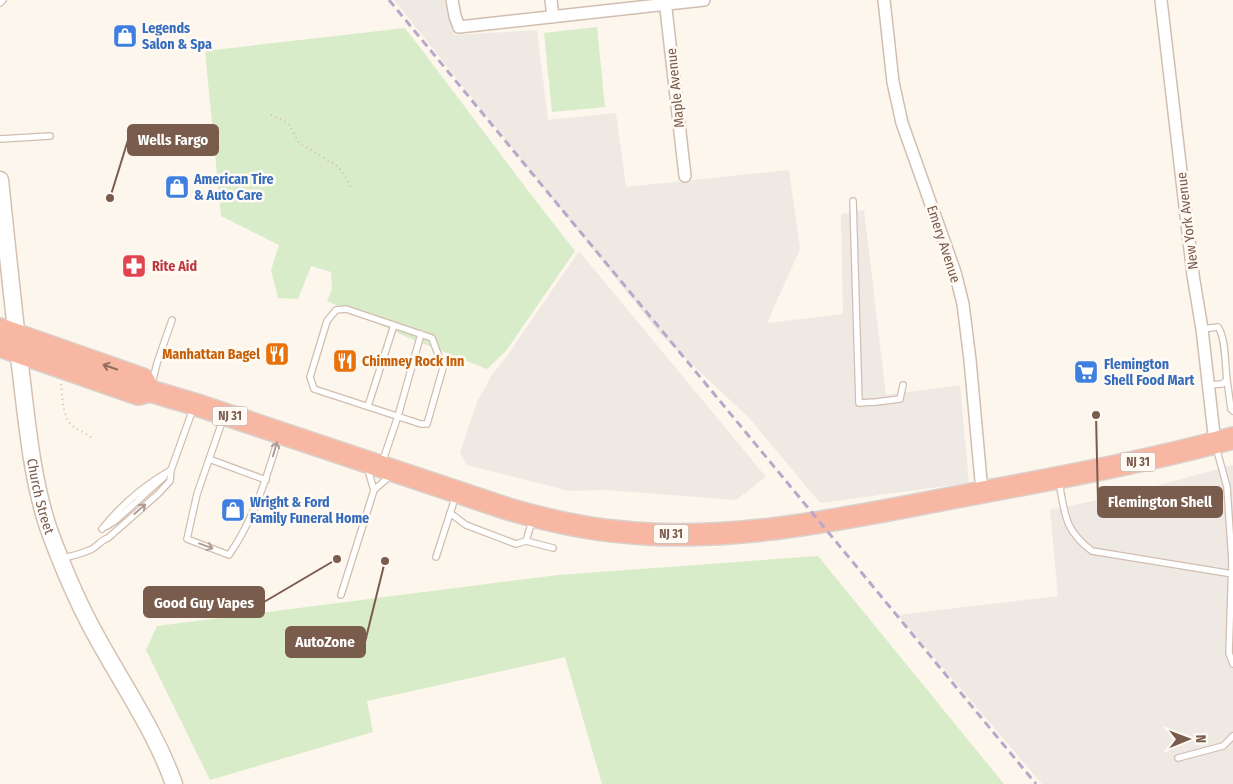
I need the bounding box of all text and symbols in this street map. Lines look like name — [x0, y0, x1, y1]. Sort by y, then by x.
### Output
place label: Legends Salon & Spa — [142, 20, 212, 53]
shop icon: Legends Salon & Spa — [112, 23, 138, 49]
street label: Maple Avenue — [663, 47, 688, 129]
callout: Wells Fargo — [128, 125, 218, 155]
text: Wells Fargo — [138, 131, 208, 149]
place label: American Tire & Auto Care — [193, 171, 274, 204]
street label: New York Avenue — [1173, 171, 1202, 271]
shop icon: American Tire & Auto Care — [164, 174, 190, 200]
street label: Emery Avenue — [923, 203, 964, 285]
pharmacy icon: Rite Aid — [121, 253, 147, 279]
place label: Rite Aid — [152, 258, 197, 275]
restaurant icon: Manhattan Bagel — [264, 341, 290, 367]
place label: Manhattan Bagel — [162, 346, 260, 363]
restaurant icon: Chimney Rock Inn — [332, 348, 358, 374]
place label: Chimney Rock Inn — [362, 353, 464, 370]
place label: Flemington Shell Food Mart — [1104, 356, 1196, 389]
supermarket icon: Flemington Shell Food Mart — [1073, 359, 1099, 385]
one-way arrow — [103, 362, 118, 371]
road number: NJ 31 — [212, 406, 248, 426]
one-way arrow — [271, 441, 281, 457]
road number: NJ 31 — [1120, 452, 1156, 472]
street label: Church Street — [23, 457, 58, 537]
callout: Flemington Shell — [1098, 487, 1222, 517]
text: Flemington Shell — [1108, 493, 1213, 511]
place label: Wright & Ford Family Funeral Home — [250, 494, 369, 527]
shop icon: Wright & Ford Family Funeral Home — [220, 497, 246, 523]
one-way arrow — [134, 503, 147, 514]
road number: NJ 31 — [654, 524, 688, 544]
one-way arrow — [197, 542, 213, 551]
callout: Good Guy Vapes — [144, 587, 264, 617]
text: Good Guy Vapes — [154, 594, 254, 612]
callout: AutoZone — [286, 627, 365, 657]
text: AutoZone — [294, 633, 355, 651]
north arrow — [1163, 714, 1213, 764]
text: N — [1192, 734, 1209, 743]

